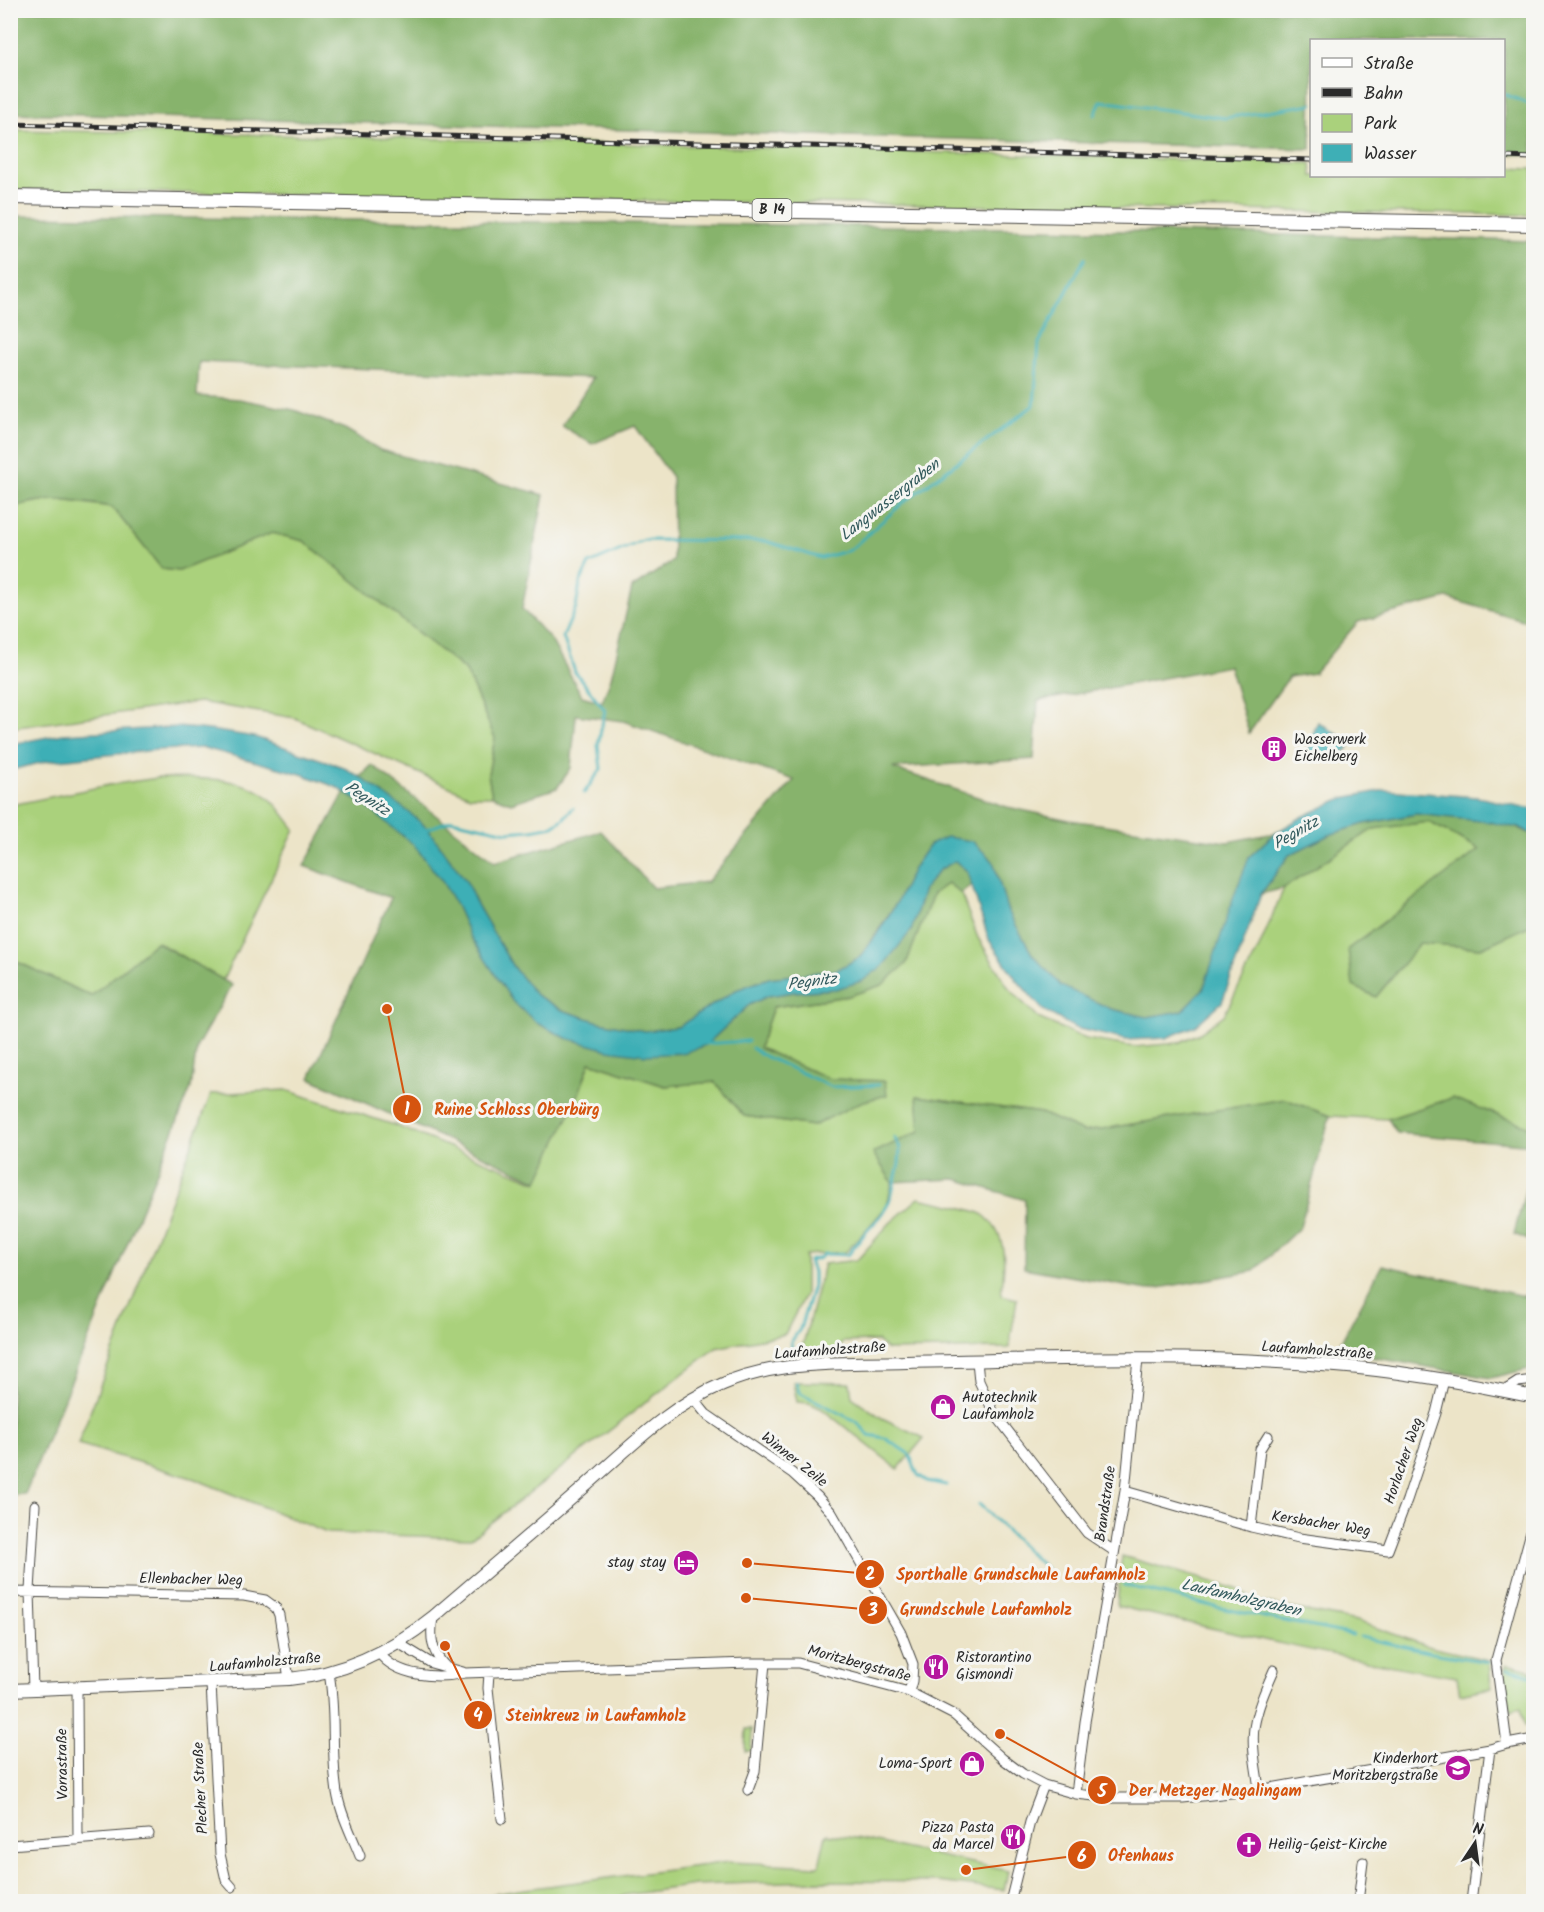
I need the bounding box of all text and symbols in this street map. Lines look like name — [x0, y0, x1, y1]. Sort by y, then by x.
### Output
legend — [1310, 39, 1505, 177]
text: Straße — [1364, 50, 1414, 79]
text: Bahn — [1364, 80, 1403, 109]
text: Park — [1364, 110, 1397, 139]
text: Wasser — [1364, 140, 1417, 169]
road number: B 14 — [752, 199, 792, 221]
water label: Langwassergraben — [835, 452, 947, 547]
place label: Wasserwerk Eichelberg — [1294, 728, 1367, 769]
building icon: Wasserwerk Eichelberg — [1259, 734, 1289, 764]
water label: Pegnitz — [340, 775, 396, 824]
water label: Pegnitz — [1269, 809, 1325, 856]
water label: Pegnitz — [786, 966, 840, 997]
callout: Ruine Schloss Oberbürg — [392, 1092, 611, 1126]
text: 1 — [404, 1096, 410, 1125]
text: Ruine Schloss Oberbürg — [434, 1098, 600, 1123]
street label: Laufamholzstraße — [773, 1335, 887, 1367]
street label: Laufamholzstraße — [1260, 1335, 1374, 1367]
place label: Autotechnik Laufamholz — [962, 1386, 1038, 1427]
shop icon: Autotechnik Laufamholz — [928, 1392, 958, 1422]
street label: Horlacher Weg — [1378, 1414, 1430, 1508]
street label: Winner Zeile — [755, 1426, 833, 1494]
street label: Brandstraße — [1089, 1464, 1123, 1544]
street label: Kersbacher Weg — [1270, 1504, 1372, 1544]
hotel icon: stay stay — [671, 1548, 701, 1578]
place label: stay stay — [607, 1551, 667, 1575]
callout: Sporthalle Grundschule Laufamholz — [855, 1557, 1158, 1591]
text: 2 — [865, 1561, 875, 1590]
text: Sporthalle Grundschule Laufamholz — [896, 1563, 1146, 1588]
street label: Ellenbacher Weg — [139, 1567, 243, 1593]
water label: Laufamholzgraben — [1179, 1572, 1304, 1624]
callout: Grundschule Laufamholz — [858, 1593, 1084, 1627]
text: 3 — [867, 1597, 878, 1626]
text: Grundschule Laufamholz — [900, 1598, 1072, 1623]
street label: Moritzbergstraße — [805, 1639, 914, 1689]
street label: Laufamholzstraße — [208, 1646, 322, 1680]
place label: Ristorantino Gismondi — [956, 1646, 1032, 1687]
restaurant icon: Ristorantino Gismondi — [921, 1652, 951, 1682]
callout: Steinkreuz in Laufamholz — [463, 1698, 698, 1732]
text: 4 — [473, 1702, 483, 1731]
text: Steinkreuz in Laufamholz — [506, 1704, 686, 1729]
street label: Vorrastraße — [50, 1728, 76, 1800]
street label: Plecher Straße — [187, 1741, 215, 1835]
place label: Kinderhort Moritzbergstraße — [1332, 1747, 1438, 1788]
shop icon: Loma-Sport — [957, 1749, 987, 1779]
place label: Loma-Sport — [878, 1752, 952, 1776]
school or university icon: Kinderhort Moritzbergstraße — [1443, 1753, 1473, 1783]
callout: Der Metzger Nagalingam — [1087, 1773, 1314, 1807]
text: 5 — [1096, 1778, 1108, 1807]
text: Der Metzger Nagalingam — [1128, 1779, 1302, 1804]
north arrow — [1445, 1813, 1505, 1873]
place label: Pizza Pasta da Marcel — [922, 1816, 994, 1857]
text: N — [1470, 1817, 1486, 1843]
restaurant icon: Pizza Pasta da Marcel — [998, 1822, 1028, 1852]
church icon: Heilig-Geist-Kirche — [1234, 1830, 1264, 1860]
place label: Heilig-Geist-Kirche — [1268, 1833, 1387, 1857]
callout: Ofenhaus — [1067, 1838, 1186, 1872]
text: 6 — [1077, 1843, 1087, 1872]
text: Ofenhaus — [1108, 1844, 1175, 1869]

